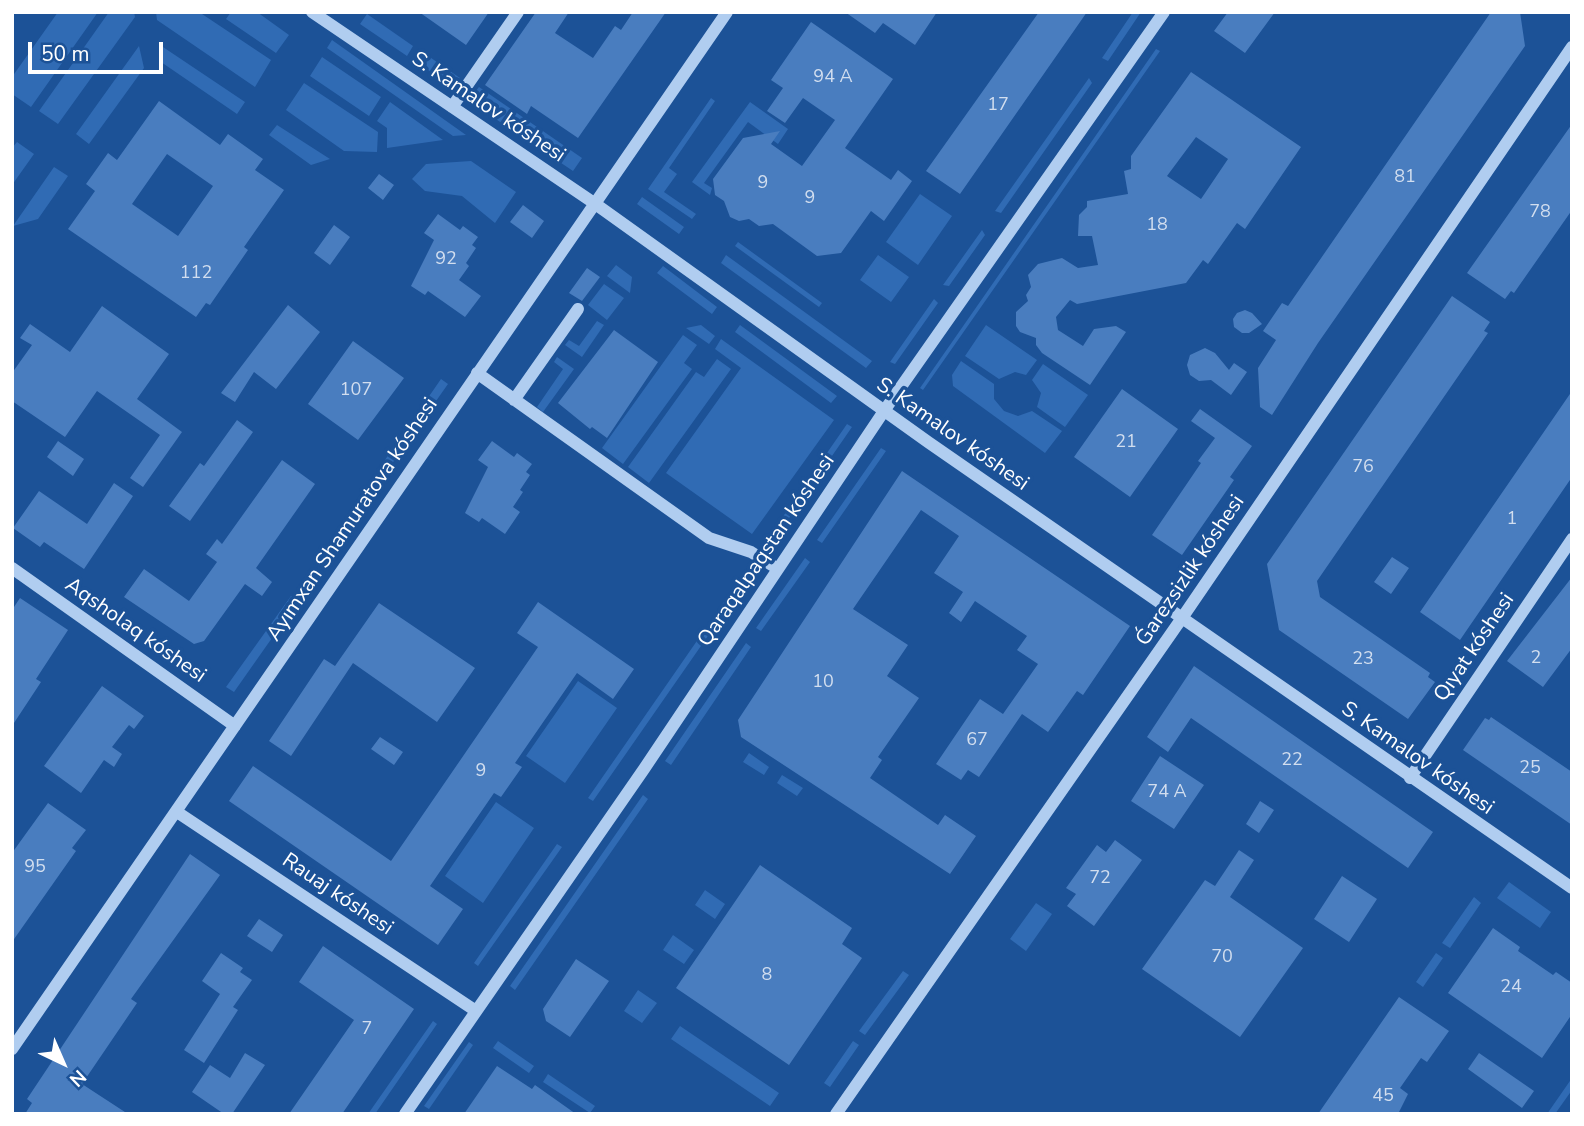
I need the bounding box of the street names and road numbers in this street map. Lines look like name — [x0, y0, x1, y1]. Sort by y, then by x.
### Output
street label: S. Kamalov kóshesi — [406, 47, 570, 169]
street label: S. Kamalov kóshesi — [871, 373, 1033, 497]
street label: Ayımxan Shamuratova kóshesi — [262, 394, 444, 646]
street label: Qaraqalpaqstan kóshesi — [693, 450, 841, 652]
street label: Ǵarezsizlik kóshesi — [1131, 491, 1251, 651]
street label: Aqsholaq kóshesi — [60, 573, 210, 689]
street label: Qıyat kóshesi — [1429, 589, 1521, 707]
street label: S. Kamalov kóshesi — [1336, 697, 1498, 821]
street label: Rauaj kóshesi — [277, 849, 397, 941]

